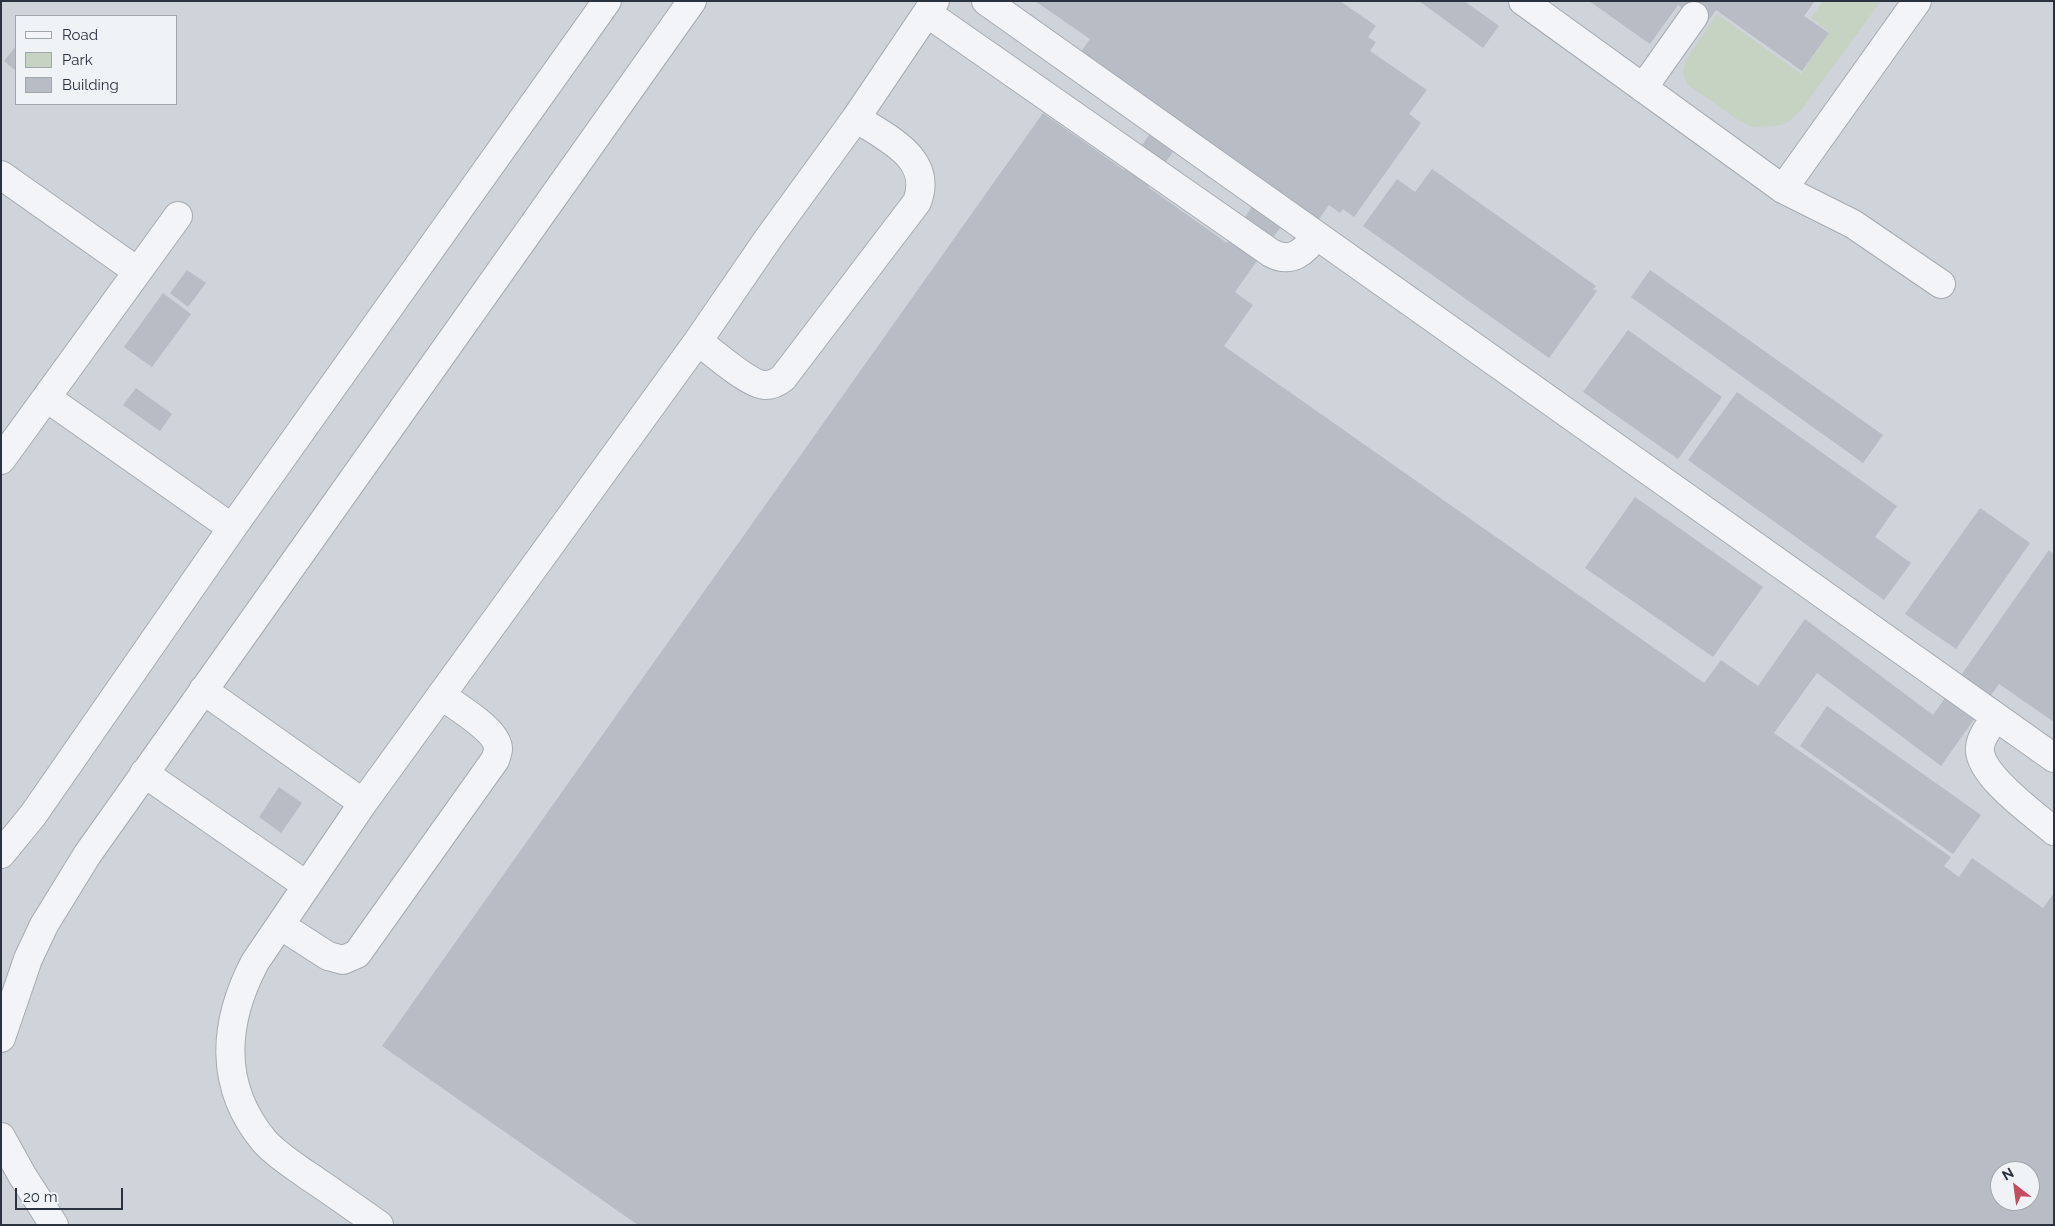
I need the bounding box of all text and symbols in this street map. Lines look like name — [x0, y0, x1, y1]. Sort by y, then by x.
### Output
legend — [15, 15, 178, 105]
text: Road — [62, 26, 98, 44]
text: Park — [62, 51, 93, 69]
text: Building — [62, 76, 119, 94]
north arrow — [1990, 1161, 2040, 1211]
text: N — [1999, 1164, 2017, 1183]
scale bar — [18, 1178, 125, 1210]
text: 20 m — [23, 1188, 58, 1206]

